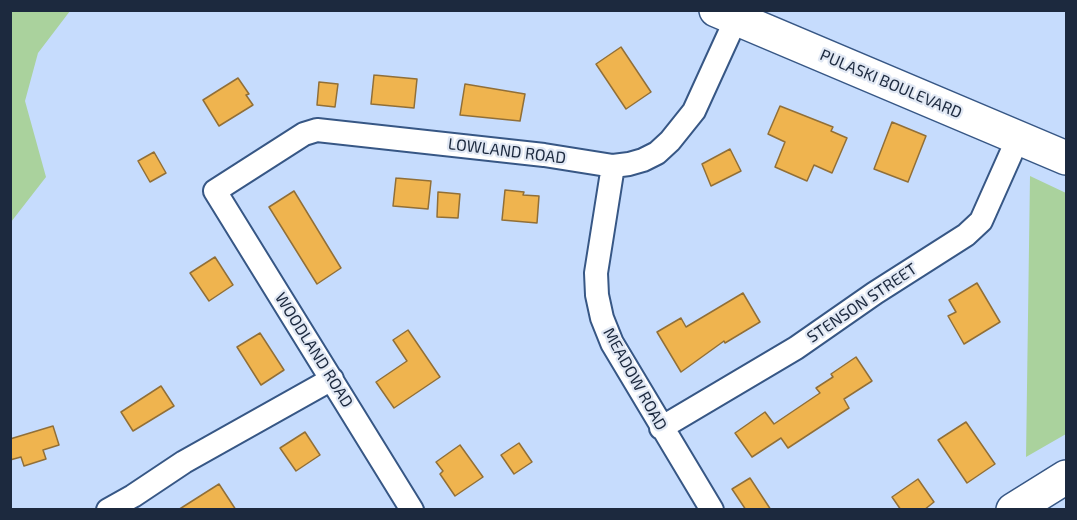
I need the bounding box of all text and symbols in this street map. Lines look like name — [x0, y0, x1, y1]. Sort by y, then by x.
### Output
street label: PULASKI BOULEVARD — [817, 45, 965, 123]
street label: LOWLAND ROAD — [447, 134, 567, 168]
street label: STENSON STREET — [803, 259, 921, 347]
street label: WOODLAND ROAD — [271, 289, 357, 411]
street label: MEADOW ROAD — [599, 324, 671, 434]

